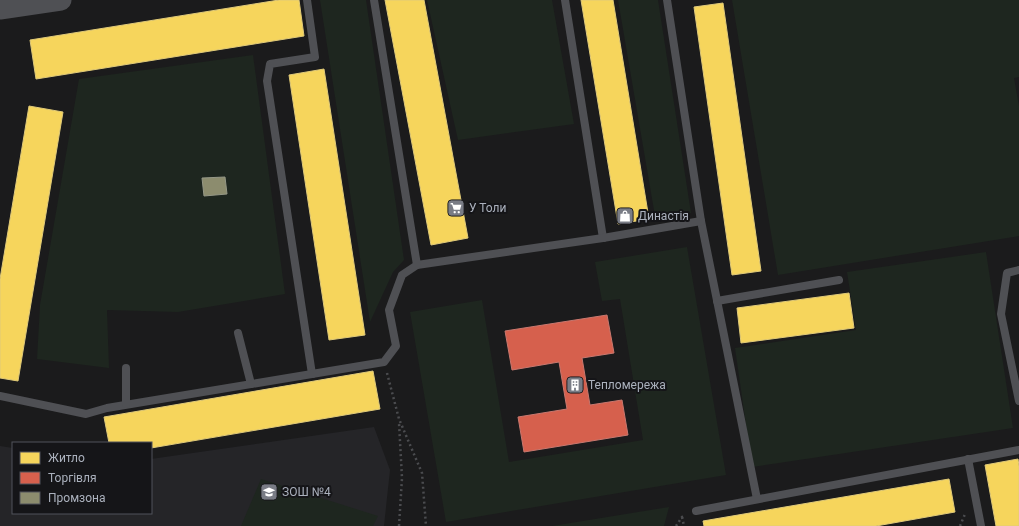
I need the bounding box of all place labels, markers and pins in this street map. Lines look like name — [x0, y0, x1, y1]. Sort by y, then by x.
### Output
supermarket icon: У Толи — [446, 198, 466, 218]
place label: У Толи — [469, 201, 507, 215]
shop icon: Династія — [615, 206, 635, 226]
place label: Династія — [638, 209, 689, 223]
building icon: Тепломережа — [565, 375, 585, 395]
place label: Тепломережа — [588, 378, 666, 392]
school or university icon: ЗОШ №4 — [259, 482, 279, 502]
place label: ЗОШ №4 — [282, 485, 331, 499]

